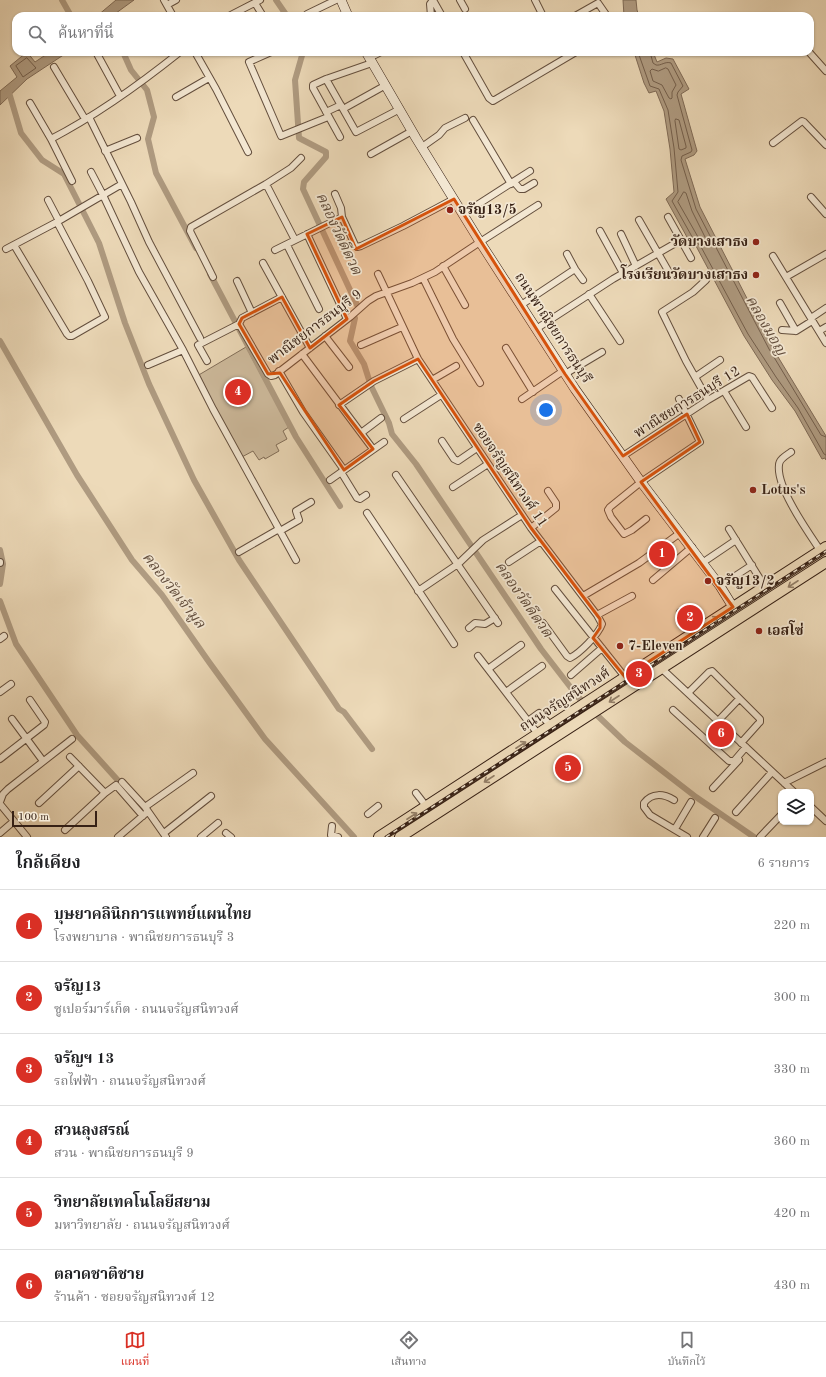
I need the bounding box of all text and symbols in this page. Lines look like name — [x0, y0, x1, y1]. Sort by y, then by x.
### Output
search box — [12, 12, 814, 56]
icon: search — [26, 23, 48, 45]
text: ค้นหาที่นี่ — [58, 27, 114, 42]
water label: คลองวัดดีดวด — [312, 190, 366, 278]
place label: จรัญ13/5 — [458, 202, 517, 218]
marker: จรัญ13/5 — [445, 205, 455, 215]
place label: วัดบางเสาธง — [671, 234, 748, 249]
marker: วัดบางเสาธง — [751, 237, 761, 247]
place label: โรงเรียนวัดบางเสาธง — [620, 264, 748, 282]
street label: ถนนพาณิชยการธนบุรี — [511, 270, 595, 386]
marker: โรงเรียนวัดบางเสาธง — [751, 270, 761, 280]
street label: พาณิชยการธนบุรี 9 — [265, 286, 365, 368]
water label: คลองมอญ — [742, 294, 789, 359]
street label: พาณิชยการธนบุรี 12 — [631, 363, 743, 441]
pin: 4 — [225, 377, 251, 407]
your location — [536, 400, 556, 420]
street label: ซอยจรัญสนิทวงศ์ 11 — [470, 419, 553, 530]
place label: Lotus's — [761, 483, 806, 497]
marker: Lotus's — [748, 485, 758, 495]
pin: 1 — [649, 539, 675, 569]
water label: คลองวัดเจ้ามูล — [138, 549, 209, 633]
water label: คลองวัดดีดวด — [491, 558, 556, 641]
place label: จรัญ13/2 — [716, 573, 775, 589]
marker: จรัญ13/2 — [703, 576, 713, 586]
one-way arrow — [788, 580, 799, 588]
pin: 2 — [677, 603, 703, 633]
one-way arrow — [708, 615, 719, 624]
place label: เอสโซ่ — [767, 620, 804, 638]
marker: เอสโซ่ — [754, 626, 764, 636]
place label: 7-Eleven — [628, 639, 683, 653]
marker: 7-Eleven — [615, 641, 625, 651]
pin: 3 — [626, 659, 652, 689]
street label: ถนนจรัญสนิทวงศ์ — [516, 663, 613, 734]
one-way arrow — [609, 695, 620, 703]
pin: 6 — [708, 719, 734, 749]
one-way arrow — [515, 741, 526, 749]
pin: 5 — [555, 753, 581, 783]
one-way arrow — [484, 775, 495, 783]
map controls — [778, 789, 814, 825]
button: layers — [778, 789, 814, 825]
scale bar — [12, 809, 97, 828]
text: 100 m — [18, 812, 49, 823]
one-way arrow — [406, 812, 417, 820]
text: ใกล้เคียง — [16, 855, 81, 872]
text: 6 รายการ — [757, 857, 810, 870]
text: บุษยาคลินิกการแพทย์แผนไทย — [54, 908, 252, 923]
text: 1 — [25, 919, 33, 932]
text: 220 m — [773, 919, 810, 932]
text: โรงพยาบาล · พาณิชยการธนบุรี 3 — [54, 931, 234, 944]
text: จรัญ13 — [54, 980, 101, 995]
text: 2 — [25, 991, 33, 1004]
text: 300 m — [773, 991, 810, 1004]
text: ซูเปอร์มาร์เก็ต · ถนนจรัญสนิทวงศ์ — [54, 1003, 239, 1016]
text: จรัญฯ 13 — [54, 1052, 114, 1067]
text: 3 — [25, 1063, 33, 1076]
text: 330 m — [773, 1063, 810, 1076]
text: รถไฟฟ้า · ถนนจรัญสนิทวงศ์ — [54, 1075, 206, 1088]
text: สวนลุงสรณ์ — [54, 1124, 130, 1139]
text: 4 — [25, 1135, 33, 1148]
text: 360 m — [773, 1135, 810, 1148]
text: สวน · พาณิชยการธนบุรี 9 — [54, 1147, 194, 1160]
text: วิทยาลัยเทคโนโลยีสยาม — [54, 1196, 211, 1211]
text: 5 — [25, 1207, 33, 1220]
text: 420 m — [773, 1207, 810, 1220]
text: มหาวิทยาลัย · ถนนจรัญสนิทวงศ์ — [54, 1219, 230, 1232]
text: ตลาดชาติชาย — [54, 1268, 144, 1283]
text: 6 — [25, 1279, 33, 1292]
text: 430 m — [773, 1279, 810, 1292]
text: ร้านค้า · ซอยจรัญสนิทวงศ์ 12 — [54, 1291, 215, 1304]
tab: แผนที่ — [121, 1329, 149, 1371]
tab: เส้นทาง — [391, 1329, 427, 1371]
tab: บันทึกไว้ — [668, 1329, 705, 1371]

